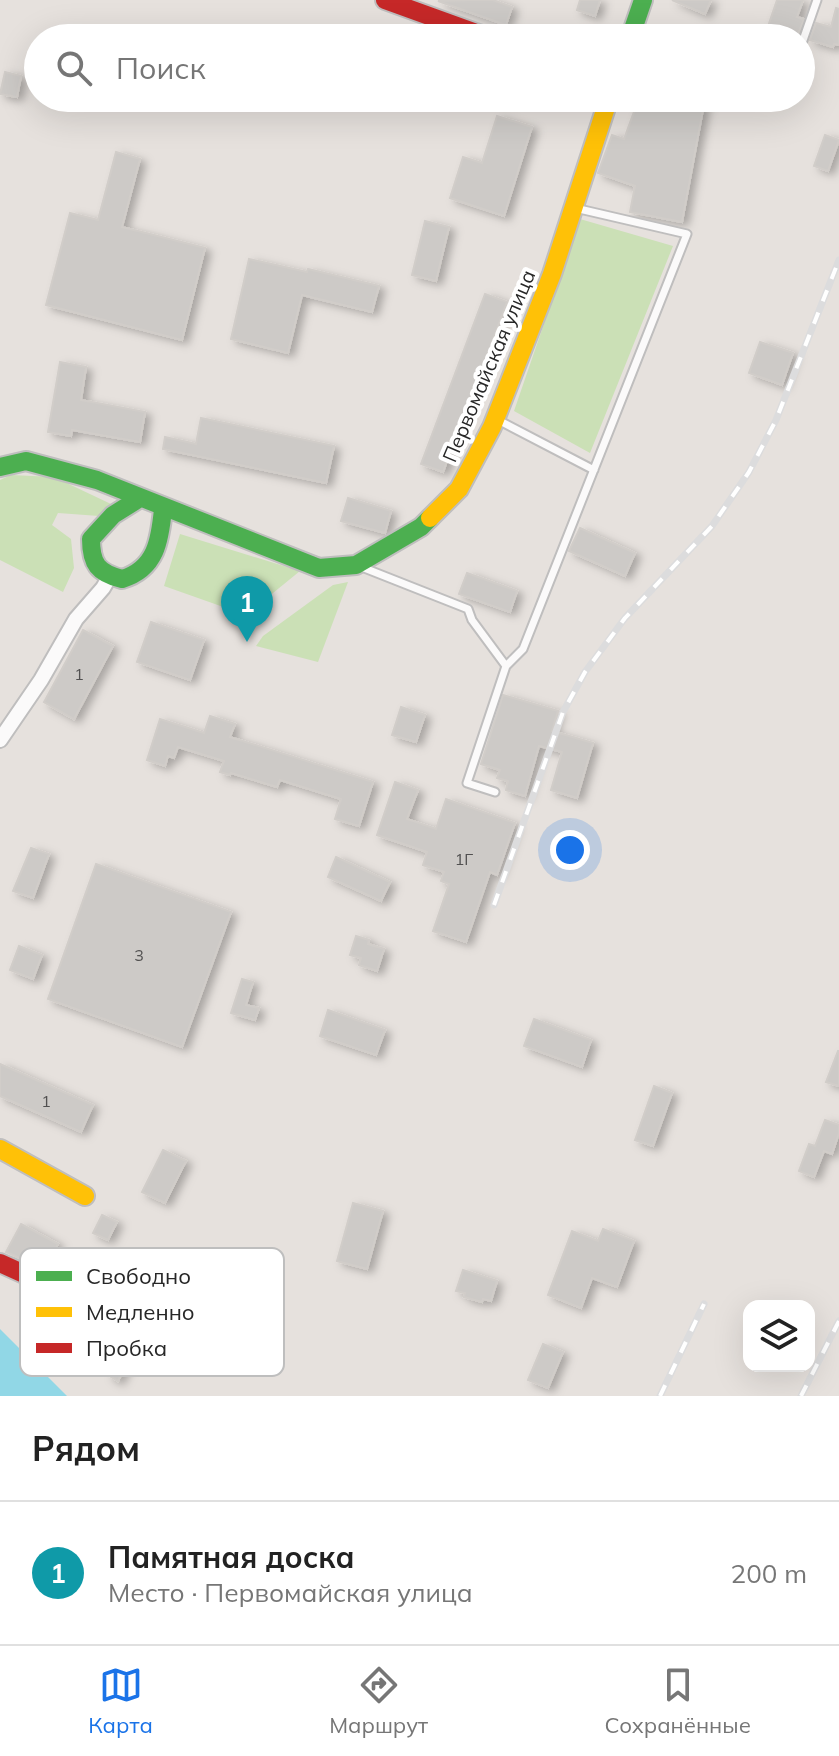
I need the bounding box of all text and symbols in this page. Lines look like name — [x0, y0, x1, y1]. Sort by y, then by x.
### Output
search box — [24, 24, 815, 112]
icon: search — [52, 46, 96, 90]
text: Поиск — [116, 49, 206, 87]
street label: Первомайская улица — [437, 266, 540, 466]
pin: 1 — [221, 576, 273, 642]
house number: 1 — [74, 664, 84, 684]
your location — [550, 830, 590, 870]
house number: 1Г — [455, 849, 473, 869]
house number: 3 — [134, 945, 144, 965]
house number: 1 — [41, 1091, 51, 1111]
legend — [20, 1248, 284, 1376]
text: Свободно — [86, 1262, 191, 1290]
text: Медленно — [86, 1298, 195, 1326]
map controls — [743, 1300, 815, 1372]
button: layers — [743, 1300, 815, 1372]
text: Пробка — [86, 1334, 167, 1362]
text: Рядом — [32, 1427, 140, 1470]
text: Памятная доска — [108, 1538, 354, 1576]
text: 1 — [50, 1557, 66, 1590]
text: 200 m — [731, 1557, 807, 1590]
text: Место · Первомайская улица — [108, 1576, 473, 1609]
tab: Карта — [88, 1663, 153, 1739]
tab: Маршрут — [329, 1663, 428, 1739]
tab: Сохранённые — [604, 1663, 751, 1739]

